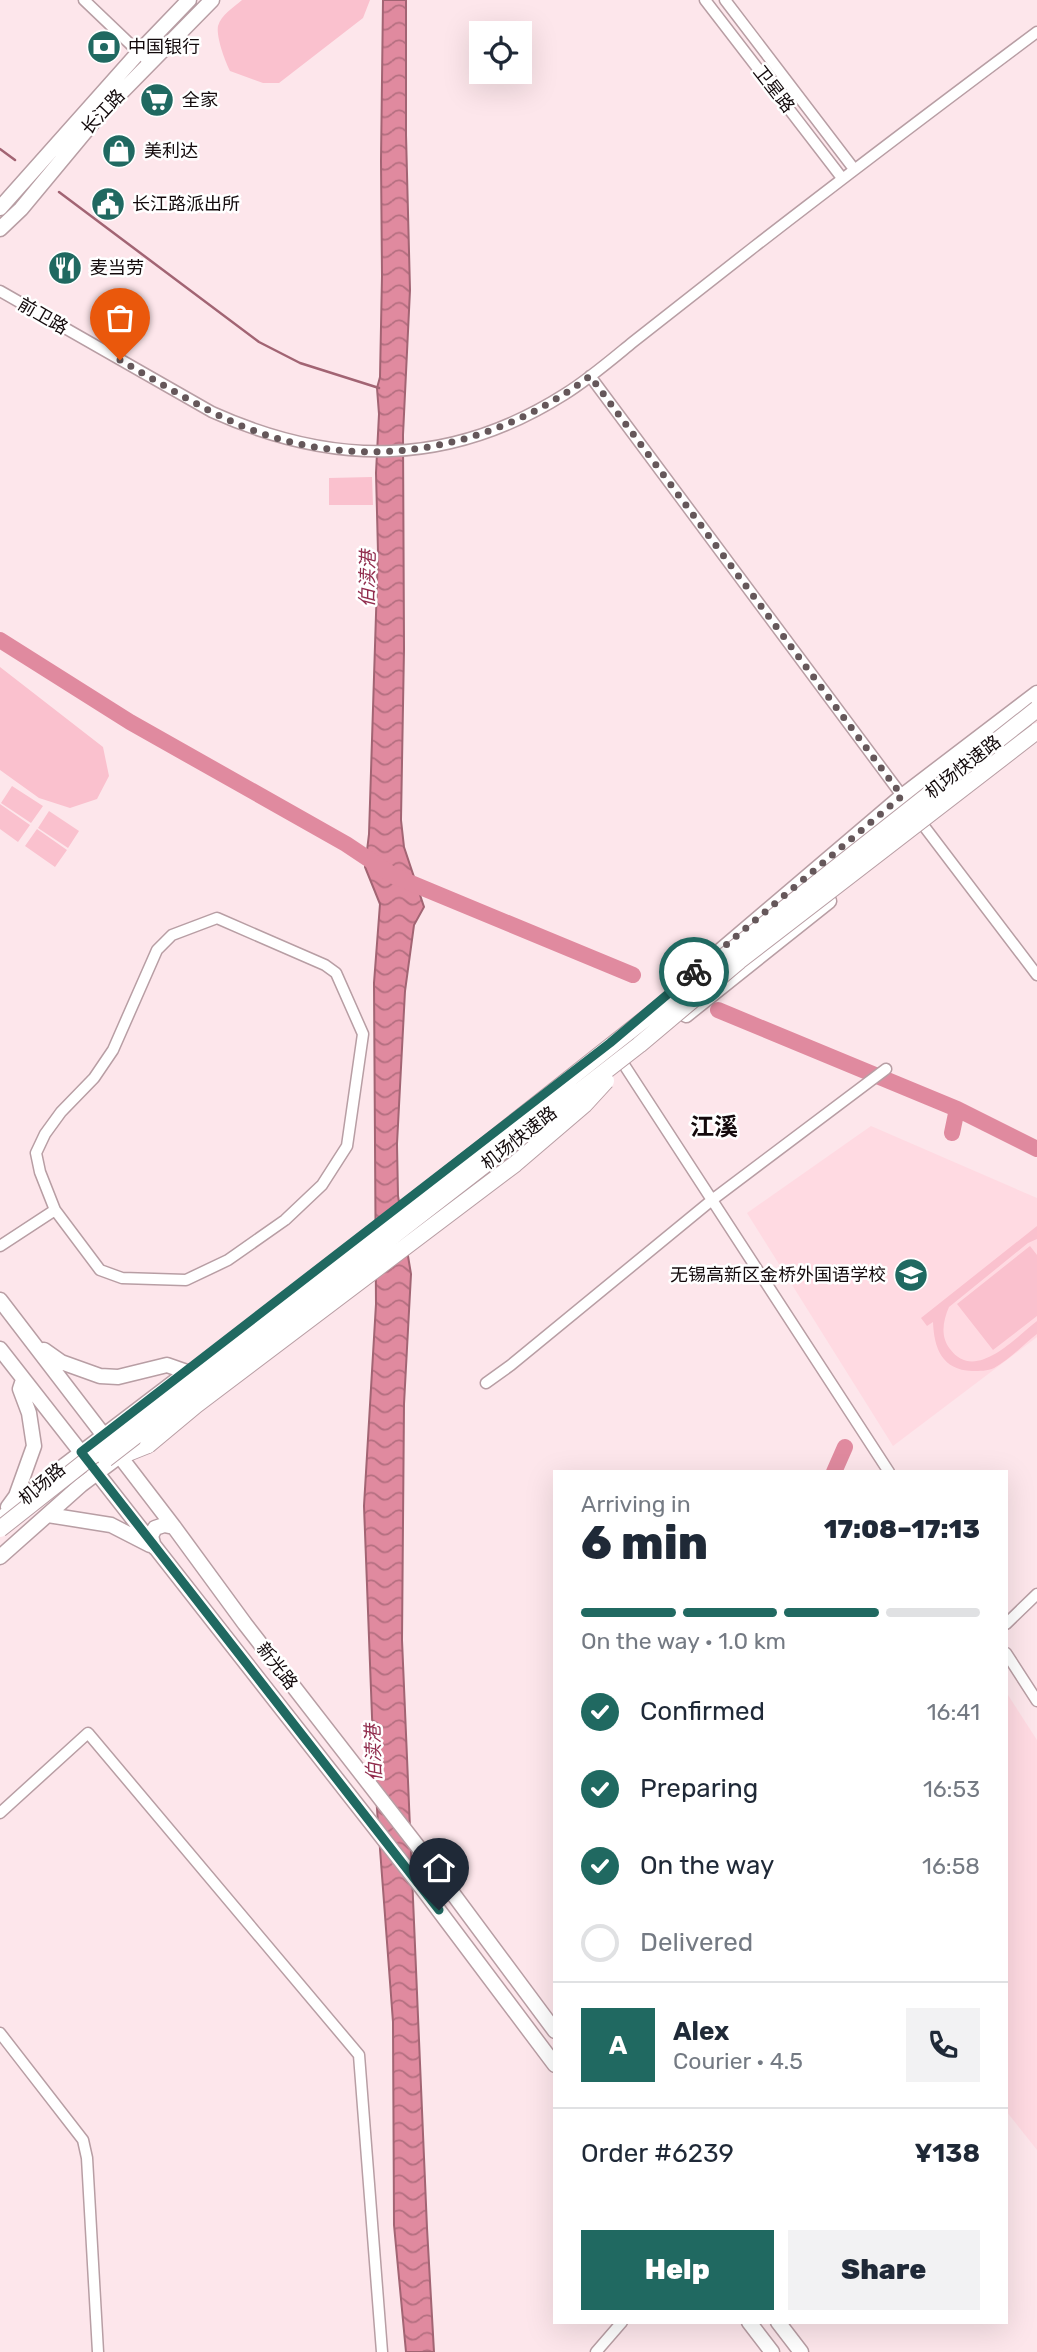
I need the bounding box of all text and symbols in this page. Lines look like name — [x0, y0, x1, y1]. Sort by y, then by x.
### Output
map controls — [469, 21, 532, 84]
button: locate — [469, 21, 532, 84]
bank icon: 中国银行 — [85, 28, 123, 66]
place label: 中国银行 — [128, 36, 200, 58]
street label: 卫星路 — [749, 61, 799, 117]
supermarket icon: 全家 — [138, 81, 176, 119]
street label: 长江路 — [77, 85, 129, 139]
place label: 全家 — [182, 89, 218, 111]
shop icon: 美利达 — [100, 132, 138, 170]
place label: 美利达 — [144, 140, 198, 162]
public building icon: 长江路派出所 — [89, 185, 127, 223]
place label: 长江路派出所 — [132, 193, 240, 215]
restaurant icon: 麦当劳 — [46, 249, 84, 287]
place label: 麦当劳 — [90, 257, 144, 279]
pin — [90, 288, 150, 360]
street label: 前卫路 — [14, 293, 72, 339]
icon: bag — [101, 299, 139, 337]
water label: 伯渎港 — [356, 547, 380, 608]
street label: 机场快速路 — [921, 731, 1005, 803]
courier — [659, 937, 729, 1007]
icon: bike — [675, 953, 713, 991]
street label: 机场快速路 — [477, 1102, 561, 1174]
district label: 江溪 — [690, 1113, 738, 1141]
school or university icon: 无锡高新区金桥外国语学校 — [892, 1256, 930, 1294]
place label: 无锡高新区金桥外国语学校 — [670, 1264, 886, 1286]
street label: 机场路 — [14, 1458, 70, 1510]
text: Arriving in — [581, 1490, 691, 1518]
text: 17:08–17:13 — [824, 1514, 980, 1545]
text: 6 min — [581, 1516, 708, 1571]
text: On the way · 1.0 km — [581, 1627, 786, 1655]
street label: 新光路 — [252, 1638, 302, 1694]
icon: check — [581, 1693, 619, 1731]
text: Confirmed — [640, 1696, 765, 1727]
text: 16:41 — [927, 1698, 980, 1726]
water label: 伯渎港 — [361, 1721, 386, 1782]
icon: check — [581, 1770, 619, 1808]
text: Preparing — [640, 1773, 758, 1804]
text: 16:53 — [923, 1775, 980, 1803]
pin — [409, 1838, 469, 1910]
icon: check — [581, 1847, 619, 1885]
icon: home — [420, 1849, 458, 1887]
text: On the way — [640, 1850, 774, 1881]
text: 16:58 — [922, 1852, 980, 1880]
text: Delivered — [640, 1927, 753, 1958]
button: phone — [906, 2008, 980, 2082]
text: Alex — [673, 2016, 729, 2047]
text: A — [609, 2030, 627, 2061]
text: Courier · 4.5 — [673, 2047, 803, 2075]
text: Order #6239 — [581, 2138, 734, 2169]
text: ¥138 — [914, 2138, 980, 2169]
button: Help — [581, 2230, 774, 2310]
button: Share — [788, 2230, 980, 2310]

